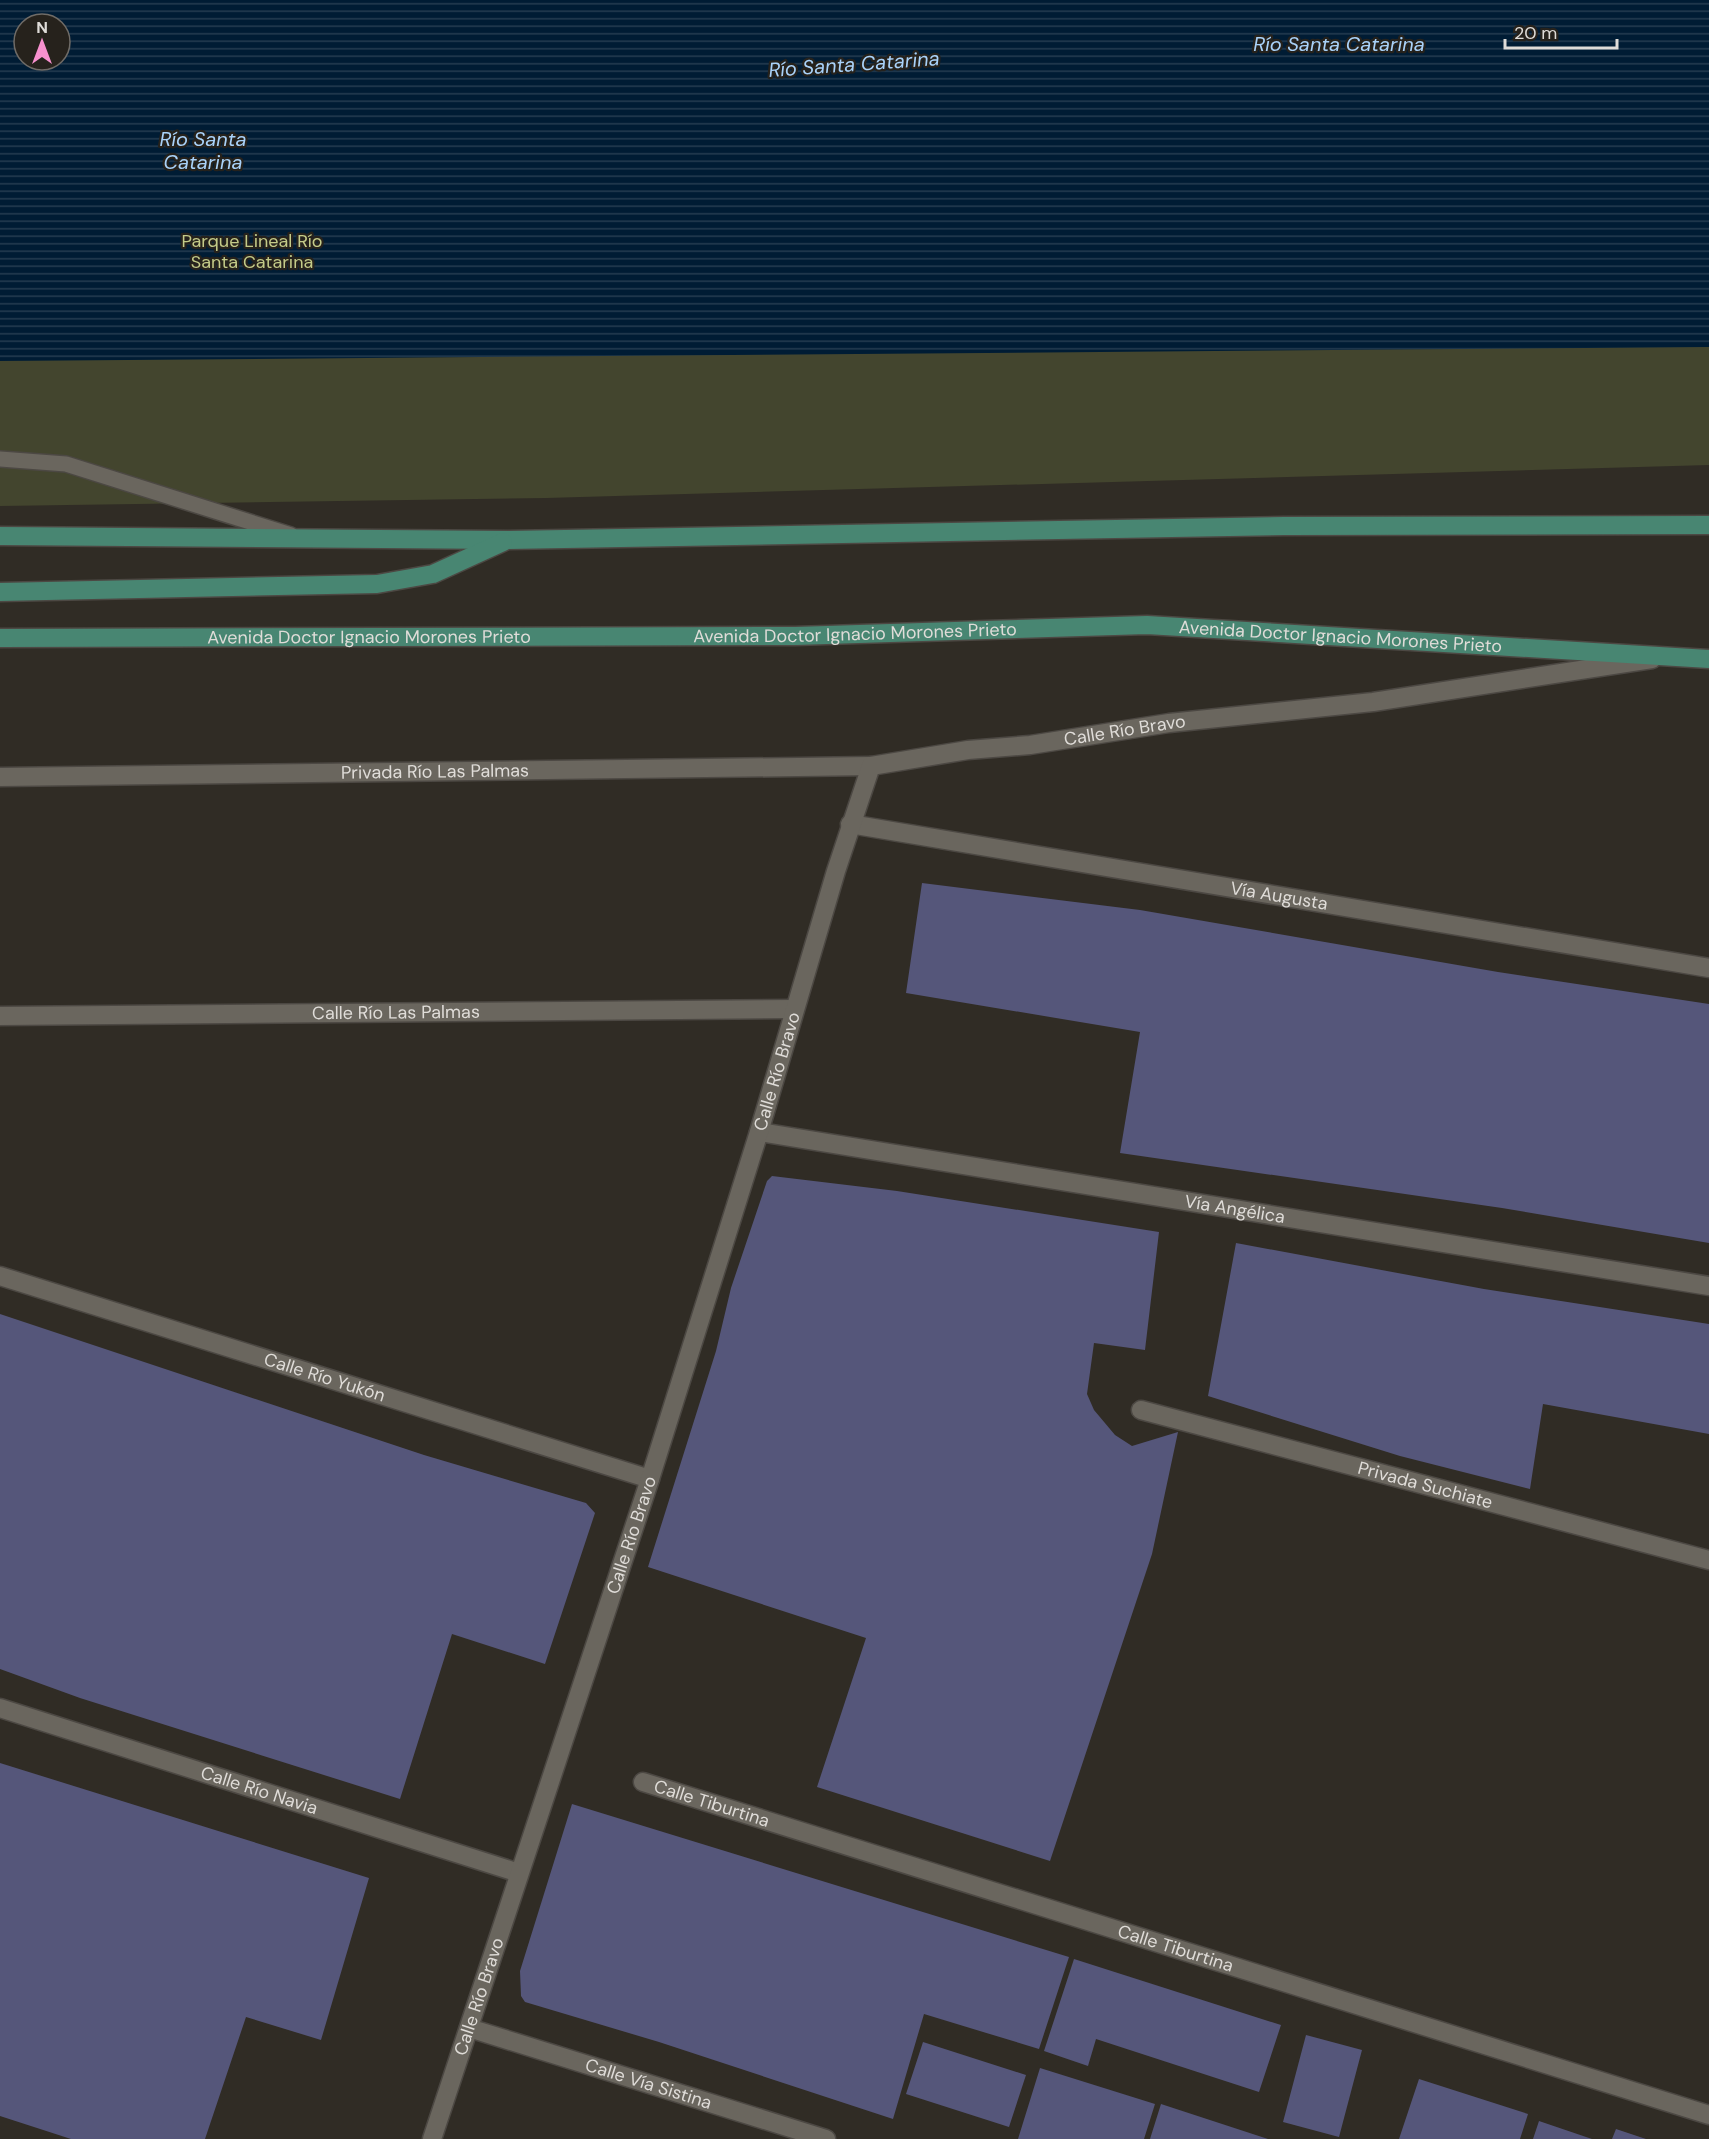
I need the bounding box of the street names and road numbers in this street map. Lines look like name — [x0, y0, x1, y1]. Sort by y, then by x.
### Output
street label: Avenida Doctor Ignacio Morones Prieto — [1178, 615, 1503, 658]
street label: Avenida Doctor Ignacio Morones Prieto — [693, 617, 1017, 648]
street label: Avenida Doctor Ignacio Morones Prieto — [207, 625, 531, 649]
street label: Calle Río Bravo — [1062, 709, 1187, 751]
street label: Privada Río Las Palmas — [341, 758, 529, 785]
street label: Vía Augusta — [1228, 876, 1330, 916]
street label: Calle Río Las Palmas — [312, 1000, 480, 1025]
street label: Calle Río Bravo — [748, 1009, 806, 1134]
street label: Vía Angélica — [1183, 1189, 1287, 1229]
street label: Calle Río Yukón — [261, 1347, 388, 1408]
street label: Privada Suchiate — [1355, 1456, 1495, 1514]
street label: Calle Río Bravo — [601, 1473, 662, 1597]
street label: Calle Río Navia — [198, 1761, 321, 1820]
street label: Calle Tiburtina — [651, 1774, 773, 1833]
street label: Calle Tiburtina — [1115, 1919, 1236, 1978]
street label: Calle Río Bravo — [448, 1935, 510, 2059]
street label: Calle Vía Sistina — [582, 2053, 715, 2115]

